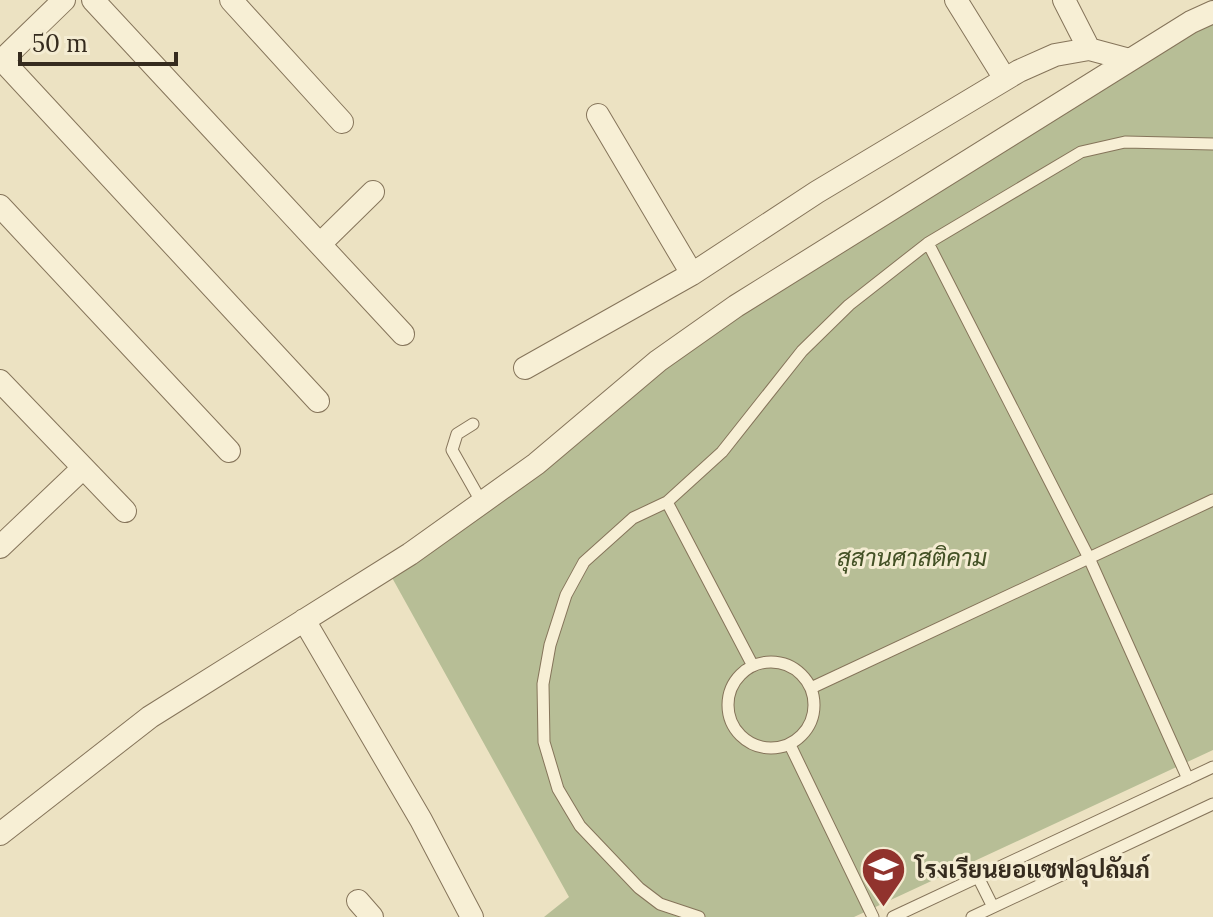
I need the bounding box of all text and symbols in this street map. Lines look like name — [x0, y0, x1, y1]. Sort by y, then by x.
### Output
scale bar — [20, 16, 176, 66]
text: 50 m — [32, 28, 88, 59]
park label: สุสานศาสติคาม — [837, 542, 987, 574]
school or university icon: โรงเรียนยอแซฟอุปถัมภ์ — [860, 845, 908, 908]
place label: โรงเรียนยอแซฟอุปถัมภ์ — [913, 854, 1151, 887]

